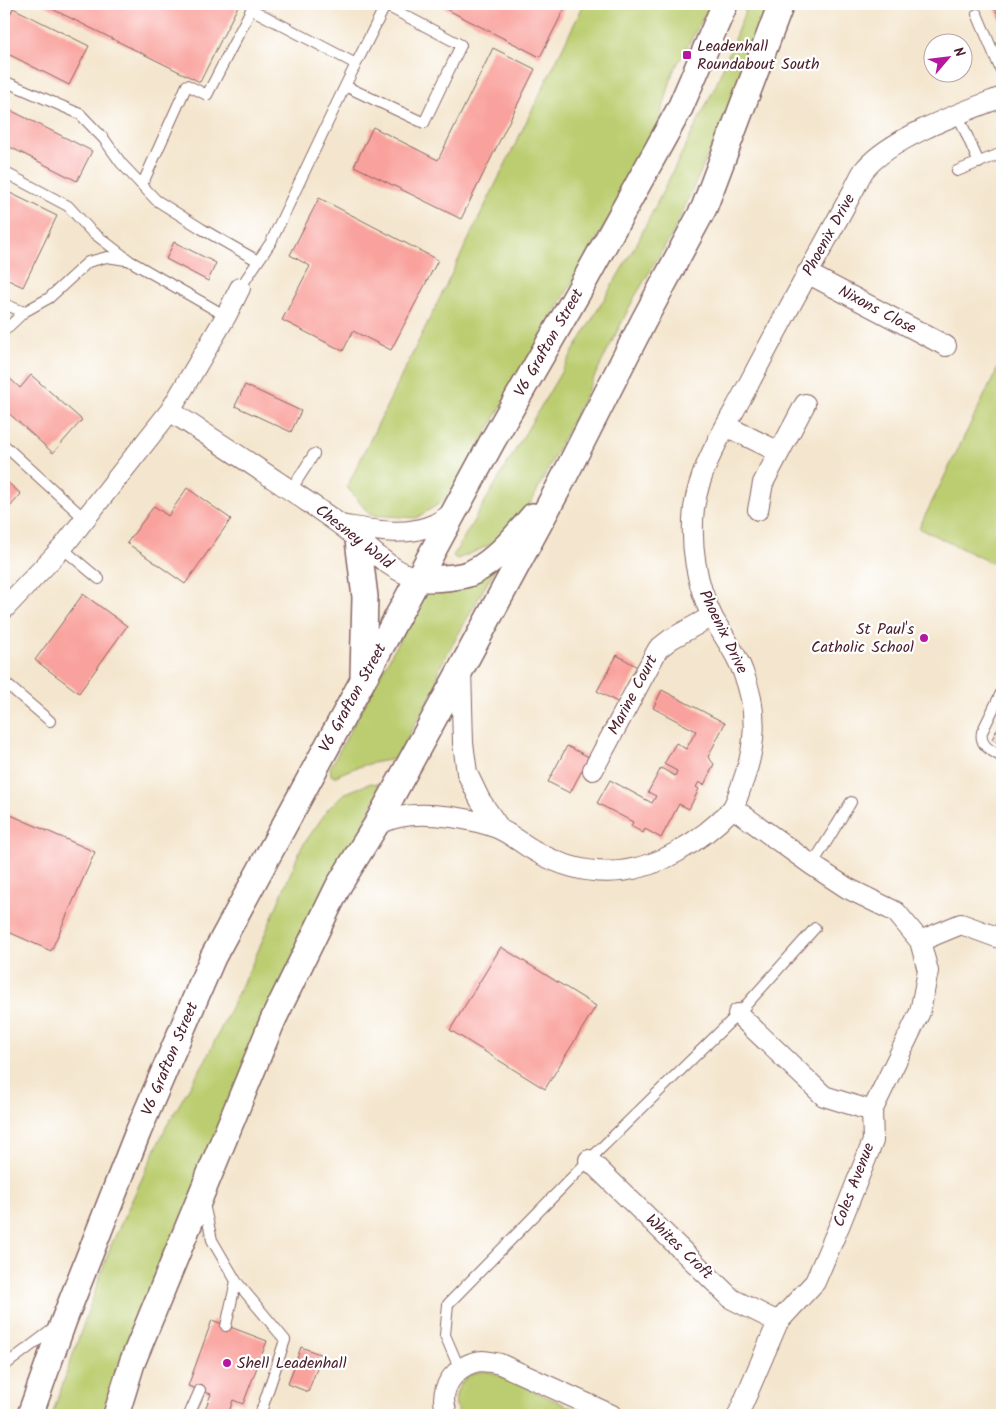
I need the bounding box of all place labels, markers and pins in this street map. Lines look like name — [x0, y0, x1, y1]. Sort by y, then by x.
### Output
place label: Leadenhall Roundabout South — [697, 34, 819, 77]
marker: Leadenhall Roundabout South — [681, 49, 693, 61]
place label: St Paul's Catholic School — [811, 617, 914, 660]
marker: St Paul's Catholic School — [918, 632, 930, 644]
place label: Shell Leadenhall — [237, 1351, 347, 1376]
marker: Shell Leadenhall — [221, 1357, 233, 1369]

